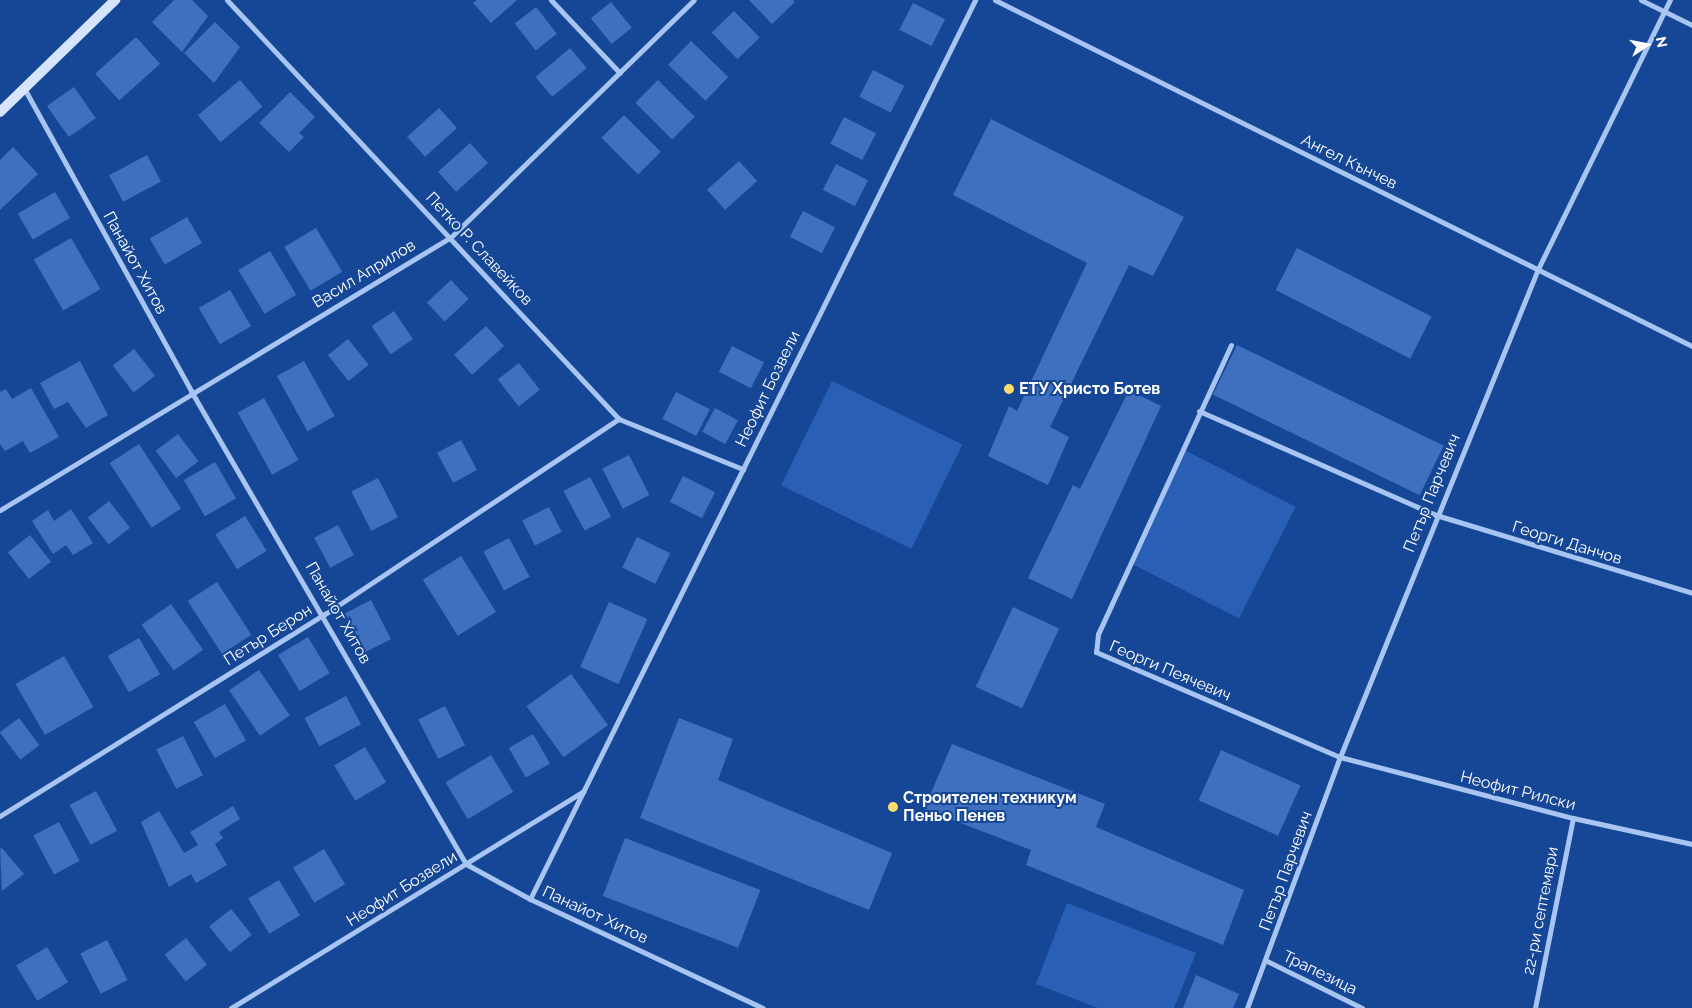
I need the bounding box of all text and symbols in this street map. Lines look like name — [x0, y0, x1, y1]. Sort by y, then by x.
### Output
north arrow — [1622, 20, 1672, 70]
text: N — [1653, 35, 1671, 49]
street label: Ангел Кънчев — [1298, 131, 1400, 193]
street label: Петко Р. Славейков — [422, 188, 536, 310]
street label: Панайот Хитов — [99, 208, 171, 318]
street label: Васил Априлов — [309, 236, 419, 312]
street label: Неофит Бозвели — [732, 328, 804, 450]
place label: ЕТУ Христо Ботев — [1019, 379, 1160, 399]
marker: ЕТУ Христо Ботев — [1003, 383, 1015, 395]
street label: Петър Парчевич — [1400, 431, 1464, 555]
street label: Георги Данчов — [1510, 517, 1624, 569]
street label: Панайот Хитов — [301, 559, 375, 667]
street label: Петър Берон — [220, 600, 316, 670]
street label: Георги Пеячевич — [1106, 637, 1234, 705]
street label: Неофит Рилски — [1458, 767, 1578, 815]
place label: Строителен техникум Пеньо Пенев — [903, 788, 1077, 826]
marker: Строителен техникум Пеньо Пенев — [887, 801, 899, 813]
street label: Петър Парчевич — [1255, 809, 1317, 933]
street label: 22-ри септември — [1519, 845, 1563, 977]
street label: Неофит Бозвели — [343, 847, 461, 931]
street label: Панайот Хитов — [539, 882, 651, 948]
street label: Трапезица — [1280, 947, 1360, 999]

